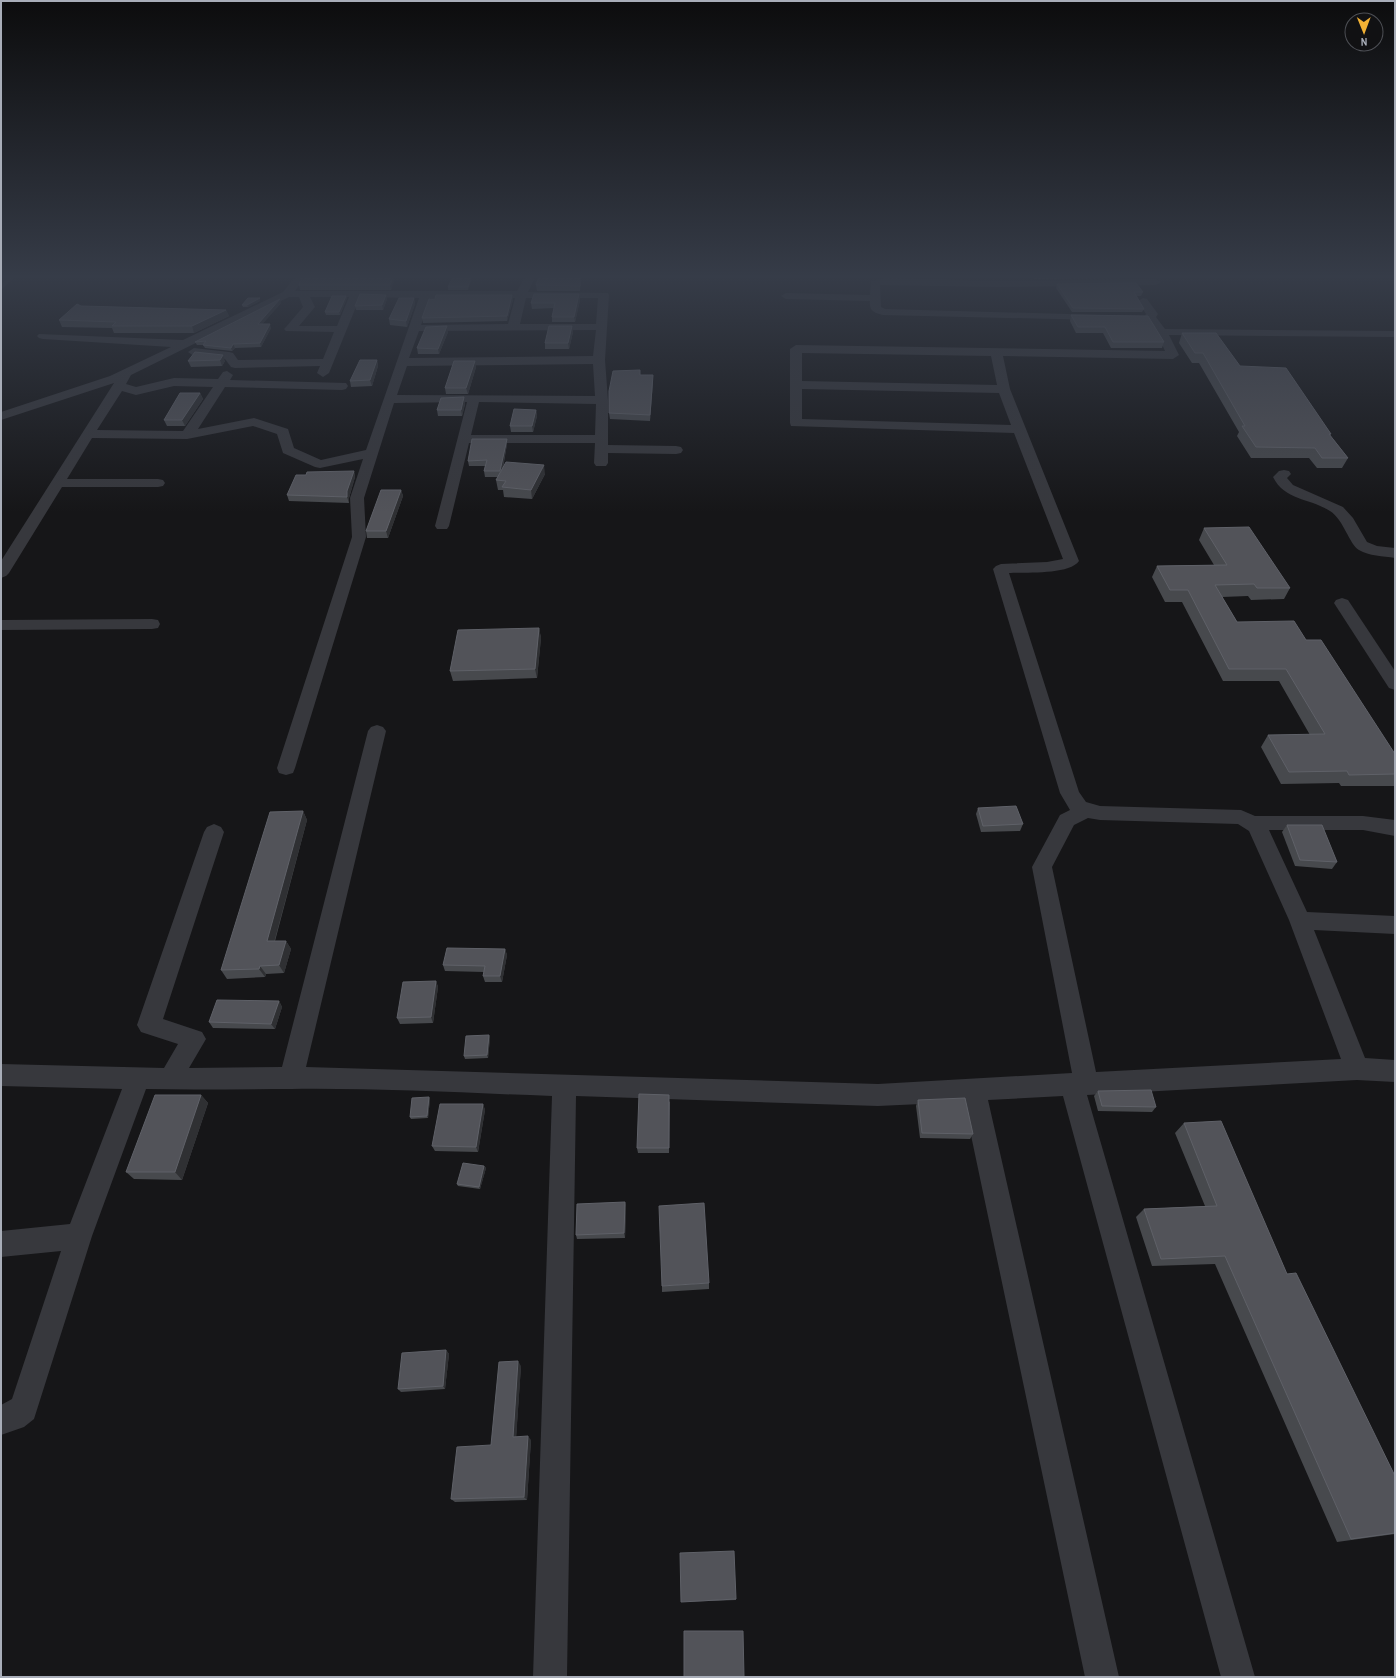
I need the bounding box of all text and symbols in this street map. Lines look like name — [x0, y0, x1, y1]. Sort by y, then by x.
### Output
north arrow — [1344, 12, 1384, 52]
text: N — [1361, 35, 1368, 49]

